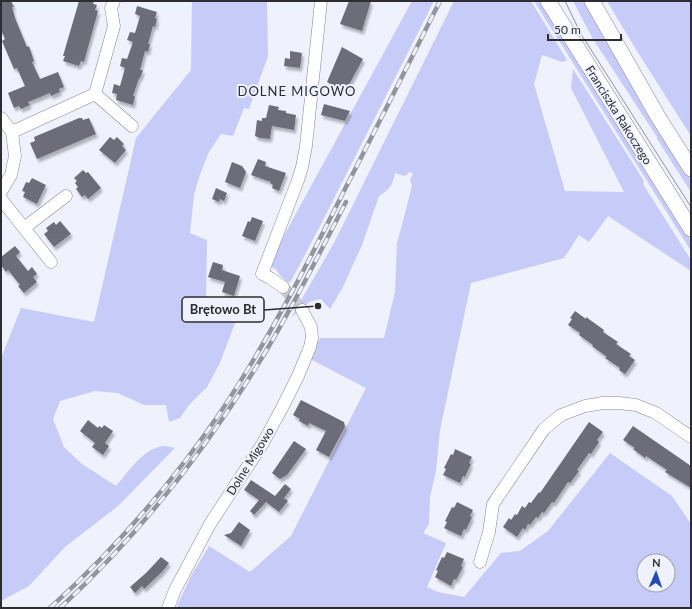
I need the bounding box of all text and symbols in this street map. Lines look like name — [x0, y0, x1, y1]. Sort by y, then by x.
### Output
scale bar — [548, 16, 621, 42]
text: 50 m — [554, 22, 581, 37]
street label: Franciszka Rakoczego — [582, 63, 656, 167]
district label: DOLNE MIGOWO — [238, 83, 356, 99]
callout: Brętowo Bt — [182, 297, 264, 322]
text: Brętowo Bt — [190, 301, 256, 317]
street label: Dolne Migowo — [223, 424, 277, 498]
north arrow — [636, 553, 676, 593]
text: N — [652, 556, 661, 569]

